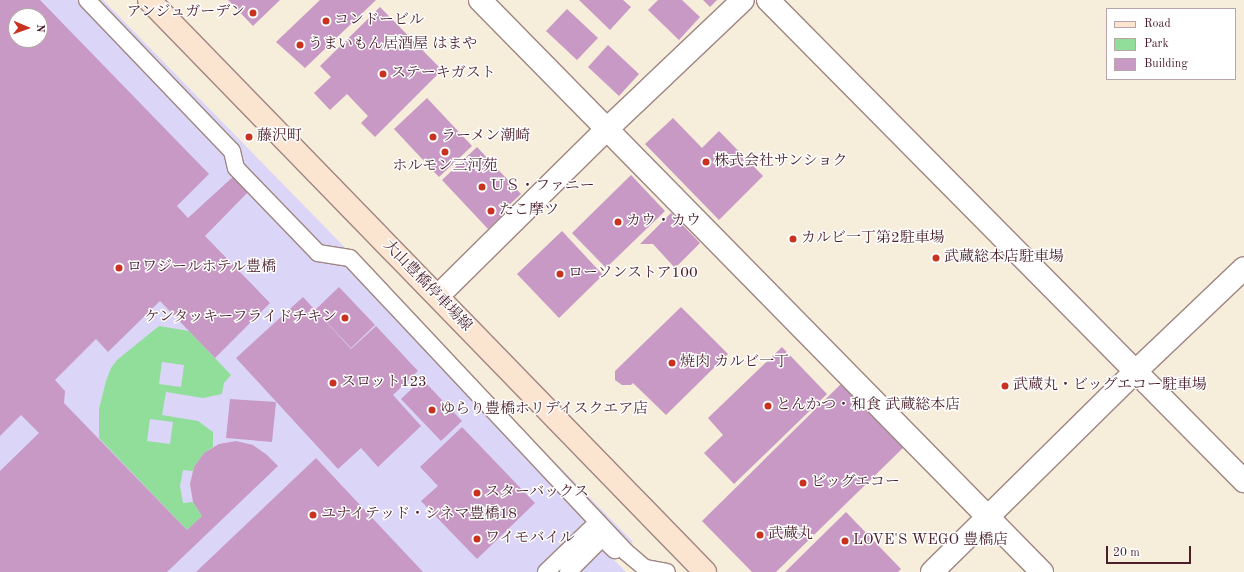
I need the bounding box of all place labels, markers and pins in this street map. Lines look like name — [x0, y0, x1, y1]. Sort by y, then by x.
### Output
place label: アンジュガーデン — [125, 4, 245, 22]
marker: アンジュガーデン — [248, 8, 258, 18]
place label: コンドービル — [334, 12, 424, 30]
marker: コンドービル — [321, 16, 331, 26]
place label: うまいもん居酒屋 はまや — [308, 36, 477, 54]
marker: うまいもん居酒屋 はまや — [295, 40, 305, 50]
place label: ステーキガスト — [391, 65, 496, 83]
marker: ステーキガスト — [378, 69, 388, 79]
place label: 藤沢町 — [257, 128, 302, 146]
place label: ラーメン潮崎 — [441, 128, 531, 146]
marker: 藤沢町 — [244, 132, 254, 142]
marker: ラーメン潮崎 — [428, 132, 438, 142]
marker: ホルモン三河苑 — [440, 147, 450, 157]
place label: 株式会社サンショク — [714, 153, 849, 171]
marker: 株式会社サンショク — [701, 157, 711, 167]
place label: ホルモン三河苑 — [393, 158, 497, 176]
place label: ＵＳ・ファニー — [490, 178, 595, 196]
marker: ＵＳ・ファニー — [477, 182, 487, 192]
place label: たこ摩ツ — [499, 202, 559, 220]
marker: たこ摩ツ — [486, 206, 496, 216]
place label: カウ・カウ — [626, 213, 701, 231]
marker: カウ・カウ — [613, 217, 623, 227]
place label: カルビ一丁第2駐車場 — [801, 230, 945, 248]
marker: カルビ一丁第2駐車場 — [788, 234, 798, 244]
place label: 武蔵総本店駐車場 — [944, 249, 1064, 267]
marker: 武蔵総本店駐車場 — [931, 253, 941, 263]
place label: ロワジールホテル豊橋 — [127, 259, 277, 277]
marker: ロワジールホテル豊橋 — [114, 263, 124, 273]
place label: ローソンストア100 — [568, 265, 699, 283]
marker: ローソンストア100 — [555, 269, 565, 279]
place label: ケンタッキーフライドチキン — [142, 309, 337, 327]
marker: ケンタッキーフライドチキン — [340, 313, 350, 323]
place label: 焼肉 カルビ一丁 — [680, 354, 789, 372]
marker: 焼肉 カルビ一丁 — [667, 358, 677, 368]
place label: スロット123 — [341, 374, 427, 392]
place label: 武蔵丸・ビッグエコー駐車場 — [1013, 377, 1208, 395]
marker: スロット123 — [328, 378, 338, 388]
marker: 武蔵丸・ビッグエコー駐車場 — [1000, 381, 1010, 391]
place label: とんかつ・和食 武蔵総本店 — [776, 397, 960, 415]
place label: ゆらり豊橋ホリデイスクエア店 — [440, 401, 650, 419]
marker: とんかつ・和食 武蔵総本店 — [763, 401, 773, 411]
marker: ゆらり豊橋ホリデイスクエア店 — [427, 405, 437, 415]
place label: ビッグエコー — [811, 474, 901, 492]
marker: ビッグエコー — [798, 478, 808, 488]
place label: スターバックス — [485, 484, 590, 502]
marker: スターバックス — [472, 488, 482, 498]
place label: ユナイテッド・シネマ豊橋18 — [321, 506, 518, 524]
marker: ユナイテッド・シネマ豊橋18 — [308, 510, 318, 520]
place label: 武蔵丸 — [768, 526, 813, 544]
place label: ワイモバイル — [485, 530, 575, 548]
marker: 武蔵丸 — [755, 530, 765, 540]
place label: LOVE'S WEGO 豊橋店 — [853, 532, 1008, 550]
marker: ワイモバイル — [472, 534, 482, 544]
marker: LOVE'S WEGO 豊橋店 — [840, 536, 850, 546]

